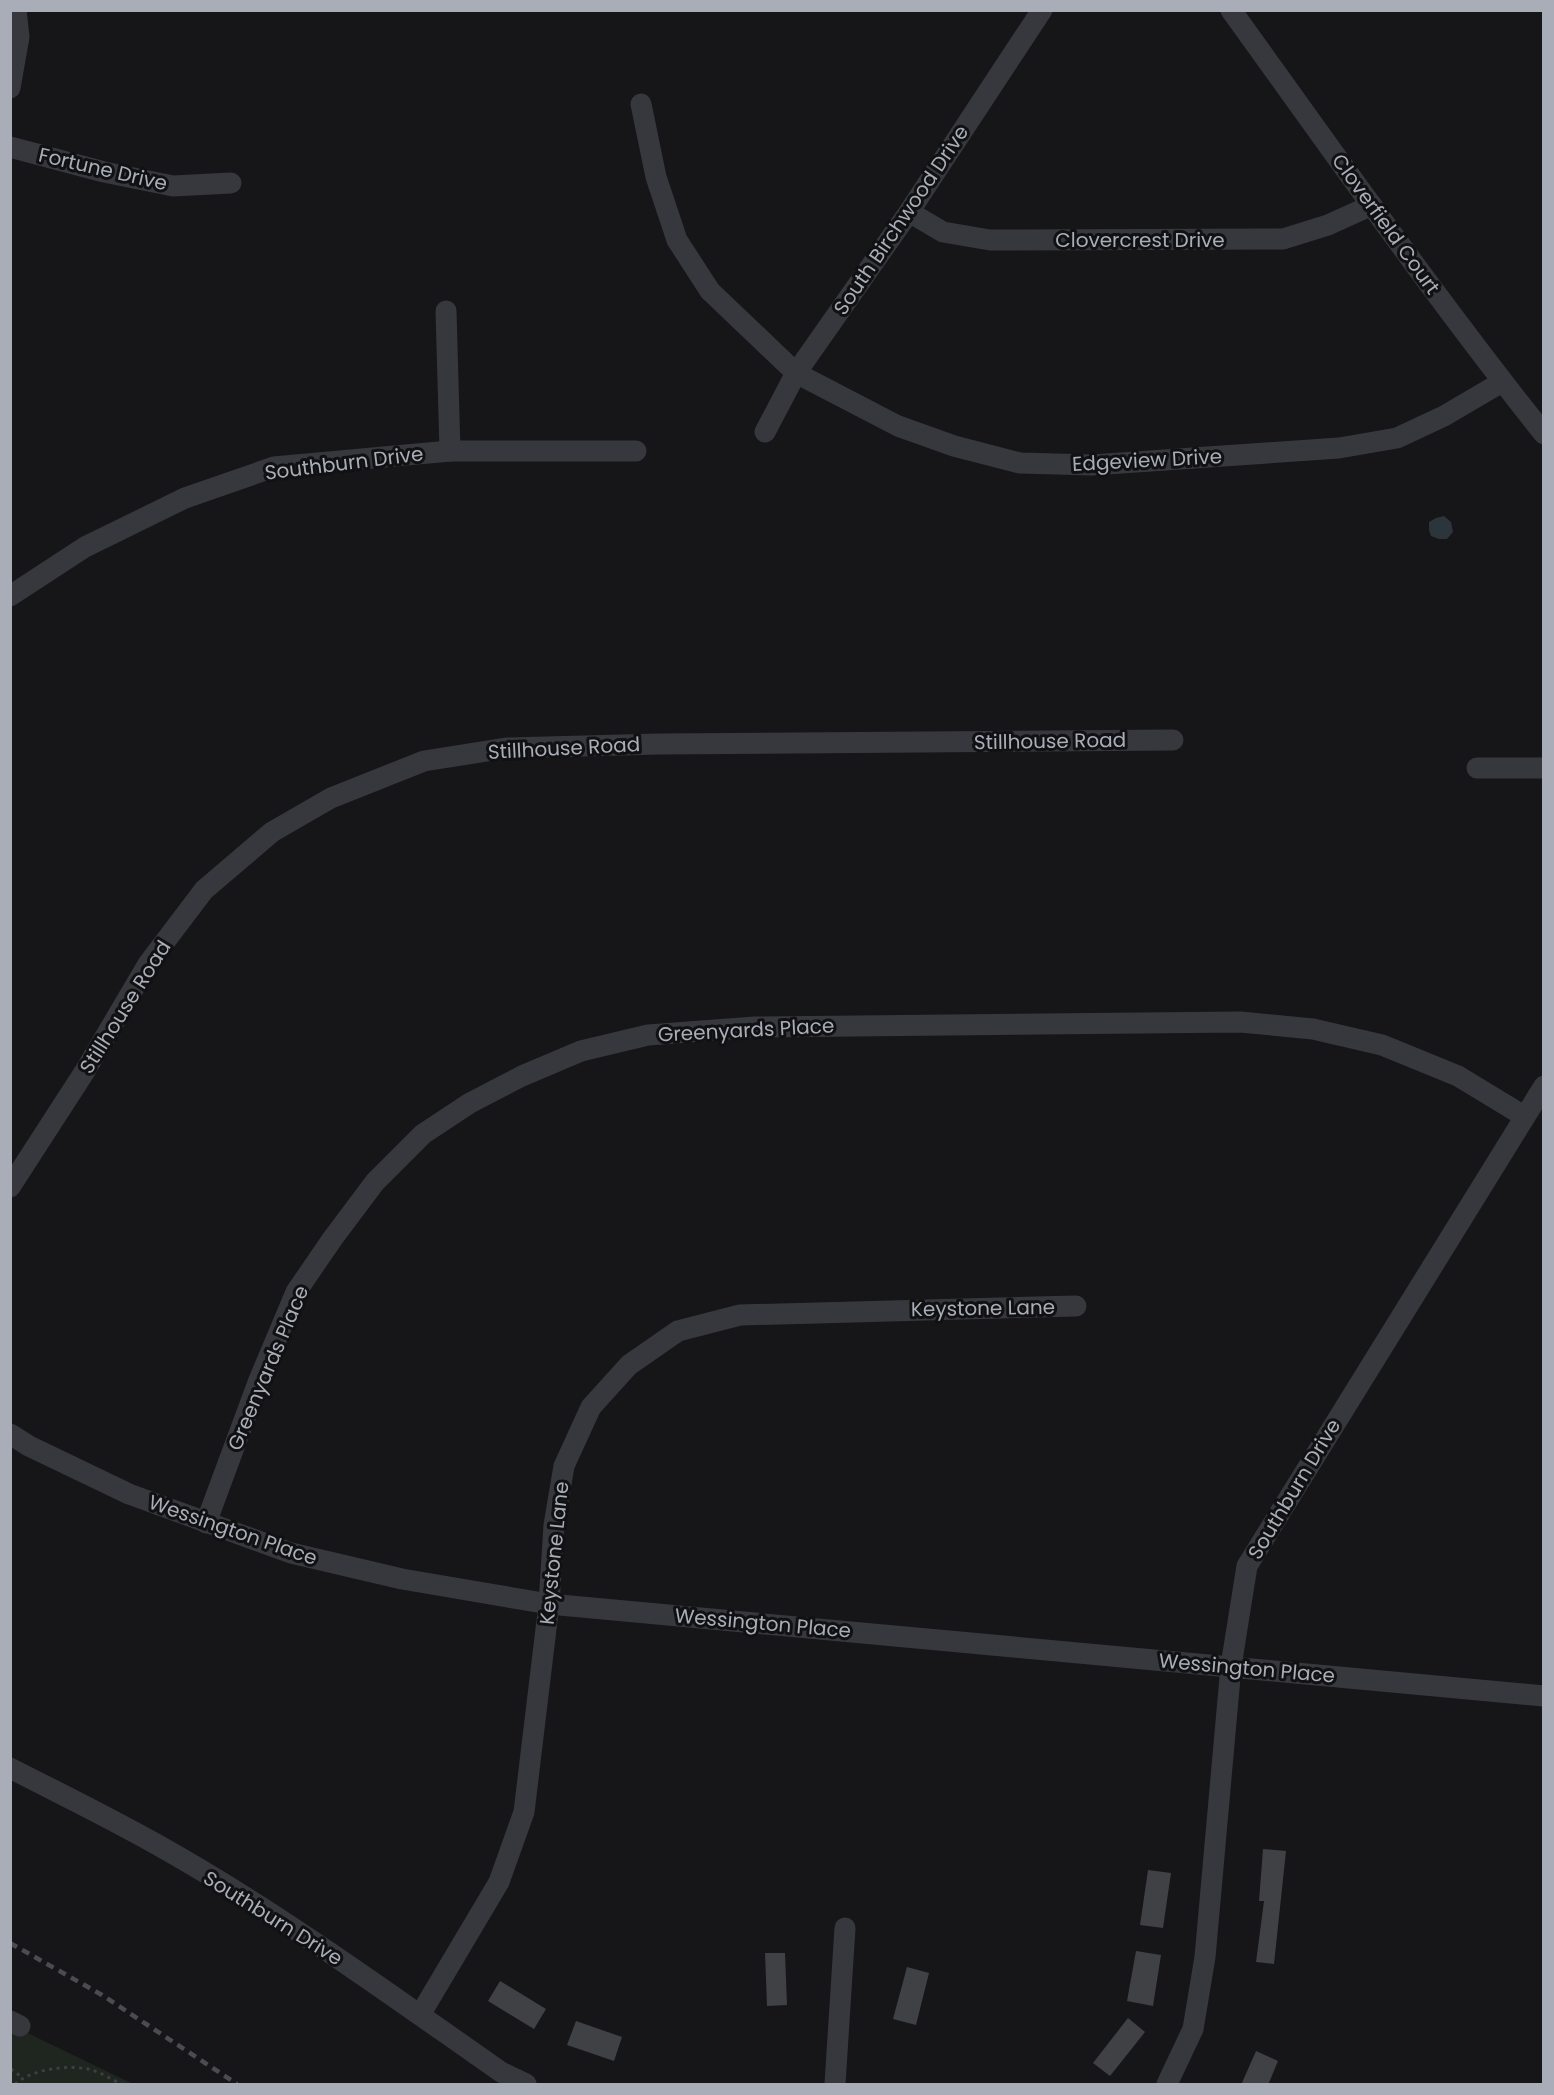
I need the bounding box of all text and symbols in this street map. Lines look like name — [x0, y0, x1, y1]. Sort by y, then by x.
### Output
street label: South Birchwood Drive — [827, 120, 975, 320]
street label: Fortune Drive — [36, 141, 170, 197]
street label: Cloverfield Court — [1325, 148, 1447, 300]
street label: Clovercrest Drive — [1055, 226, 1225, 254]
street label: Southburn Drive — [263, 439, 425, 487]
street label: Edgeview Drive — [1071, 442, 1223, 478]
street label: Stillhouse Road — [974, 726, 1126, 756]
street label: Stillhouse Road — [487, 730, 641, 766]
street label: Stillhouse Road — [73, 935, 177, 1079]
street label: Greenyards Place — [657, 1011, 835, 1049]
street label: Greenyards Place — [221, 1281, 315, 1455]
street label: Keystone Lane — [911, 1293, 1055, 1323]
street label: Southburn Drive — [1241, 1413, 1347, 1565]
street label: Keystone Lane — [533, 1480, 575, 1626]
street label: Wessington Place — [145, 1488, 321, 1572]
street label: Wessington Place — [674, 1601, 852, 1645]
street label: Wessington Place — [1158, 1646, 1336, 1690]
street label: Southburn Drive — [198, 1864, 348, 1972]

